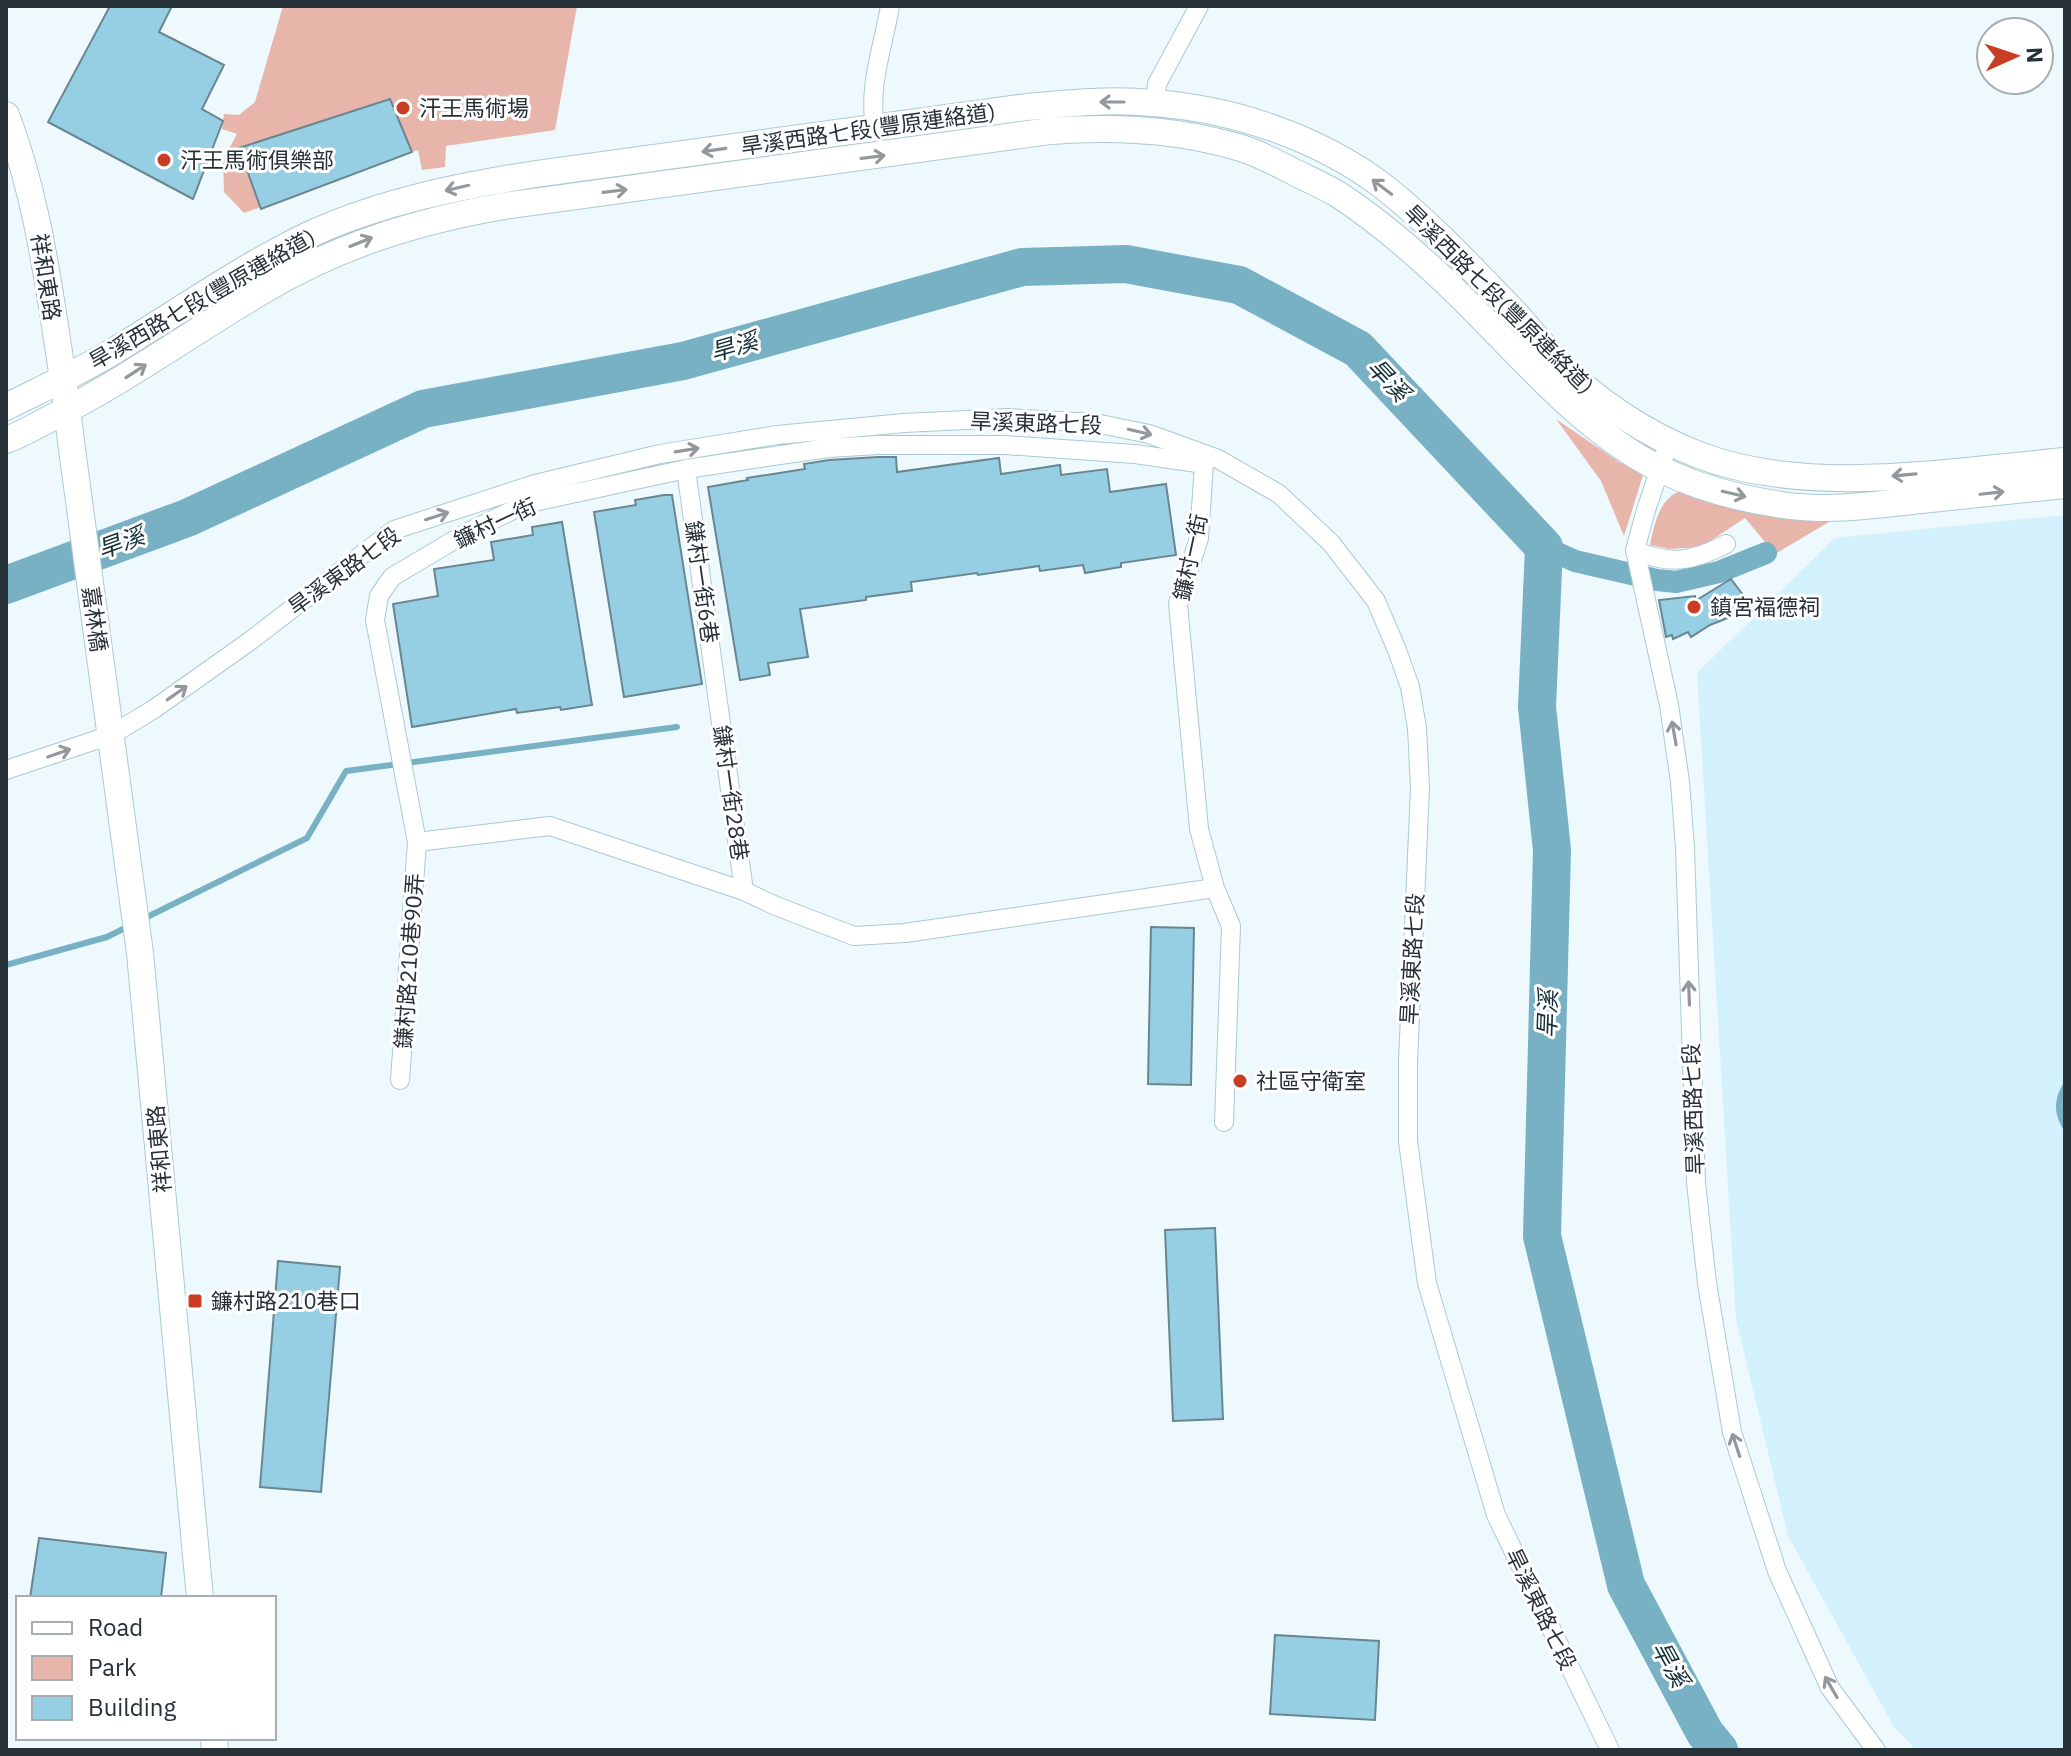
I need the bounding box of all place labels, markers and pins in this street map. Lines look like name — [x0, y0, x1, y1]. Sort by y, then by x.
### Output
place label: 汗王馬術場 — [419, 93, 529, 122]
marker: 汗王馬術場 — [394, 99, 412, 117]
place label: 汗王馬術俱樂部 — [180, 145, 334, 174]
marker: 汗王馬術俱樂部 — [155, 151, 173, 169]
place label: 鎮宮福德祠 — [1710, 592, 1820, 621]
marker: 鎮宮福德祠 — [1685, 598, 1703, 616]
place label: 社區守衛室 — [1256, 1066, 1366, 1095]
marker: 社區守衛室 — [1231, 1072, 1249, 1090]
place label: 鐮村路210巷口 — [211, 1286, 361, 1315]
marker: 鐮村路210巷口 — [186, 1292, 204, 1310]

